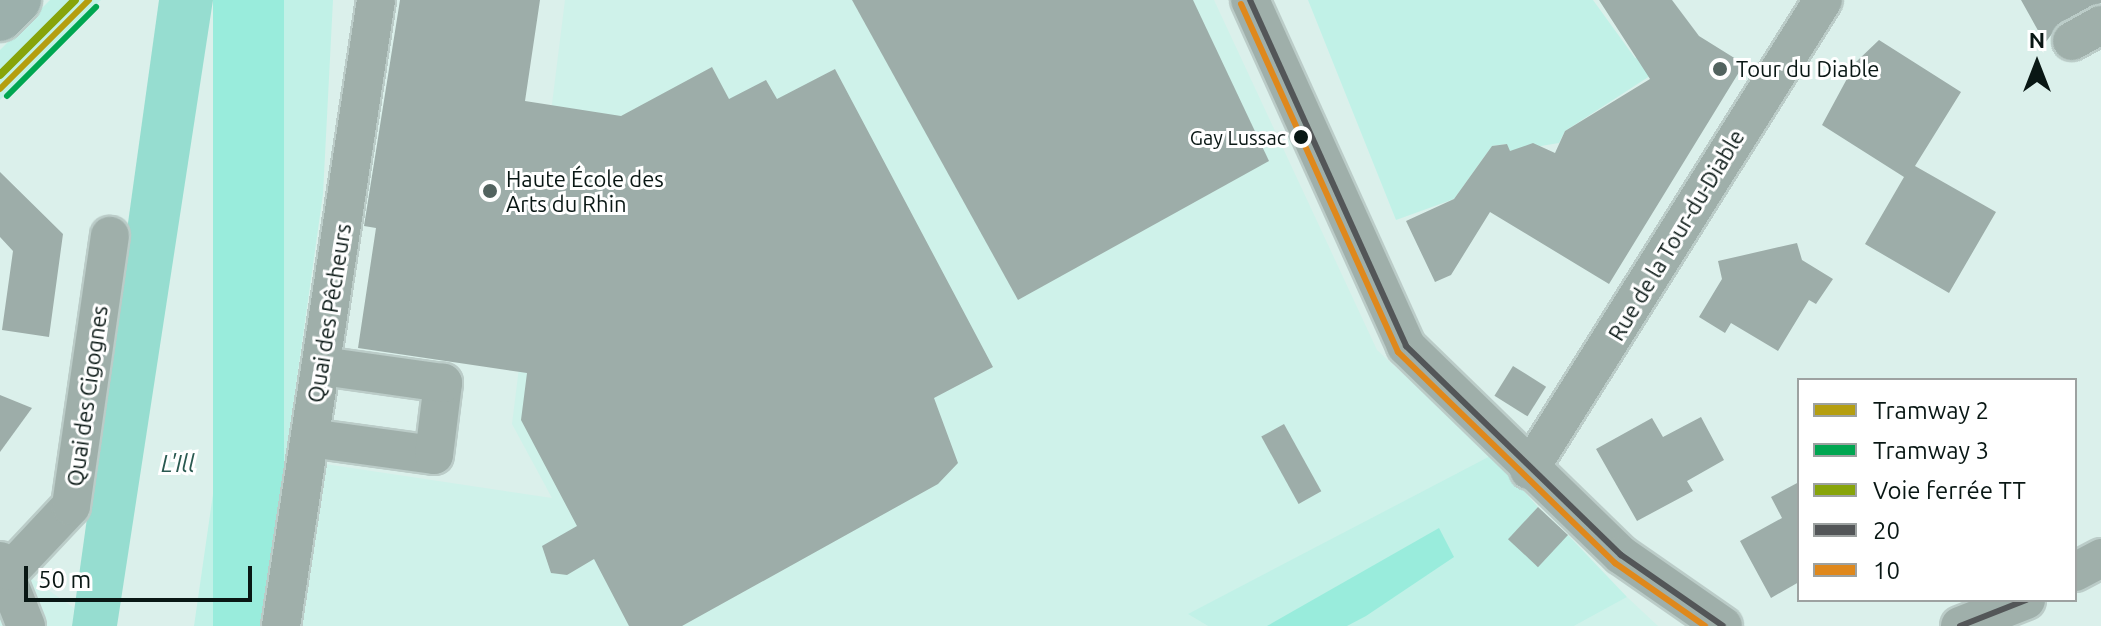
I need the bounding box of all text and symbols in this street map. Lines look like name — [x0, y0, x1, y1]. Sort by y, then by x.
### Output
north arrow — [1997, 24, 2077, 104]
text: N — [2029, 27, 2045, 52]
place label: Tour du Diable — [1736, 56, 1879, 82]
marker: Tour du Diable — [1711, 60, 1729, 78]
place label: Gay Lussac — [1190, 125, 1286, 149]
street label: Rue de la Tour-du-Diable — [1603, 125, 1749, 345]
marker: Gay Lussac — [1293, 129, 1309, 145]
place label: Haute École des Arts du Rhin — [506, 165, 664, 216]
marker: Haute École des Arts du Rhin — [481, 182, 499, 200]
street label: Quai des Pêcheurs — [302, 221, 356, 405]
street label: Quai des Cigognes — [61, 304, 113, 488]
legend — [1797, 378, 2077, 602]
text: Tramway 2 — [1873, 397, 1989, 424]
text: Tramway 3 — [1873, 437, 1989, 464]
water label: L'Ill — [161, 450, 195, 478]
text: Voie ferrée TT — [1873, 477, 2026, 504]
text: 20 — [1873, 517, 1900, 544]
scale bar — [28, 550, 256, 600]
text: 10 — [1873, 557, 1900, 584]
text: 50 m — [38, 566, 91, 593]

